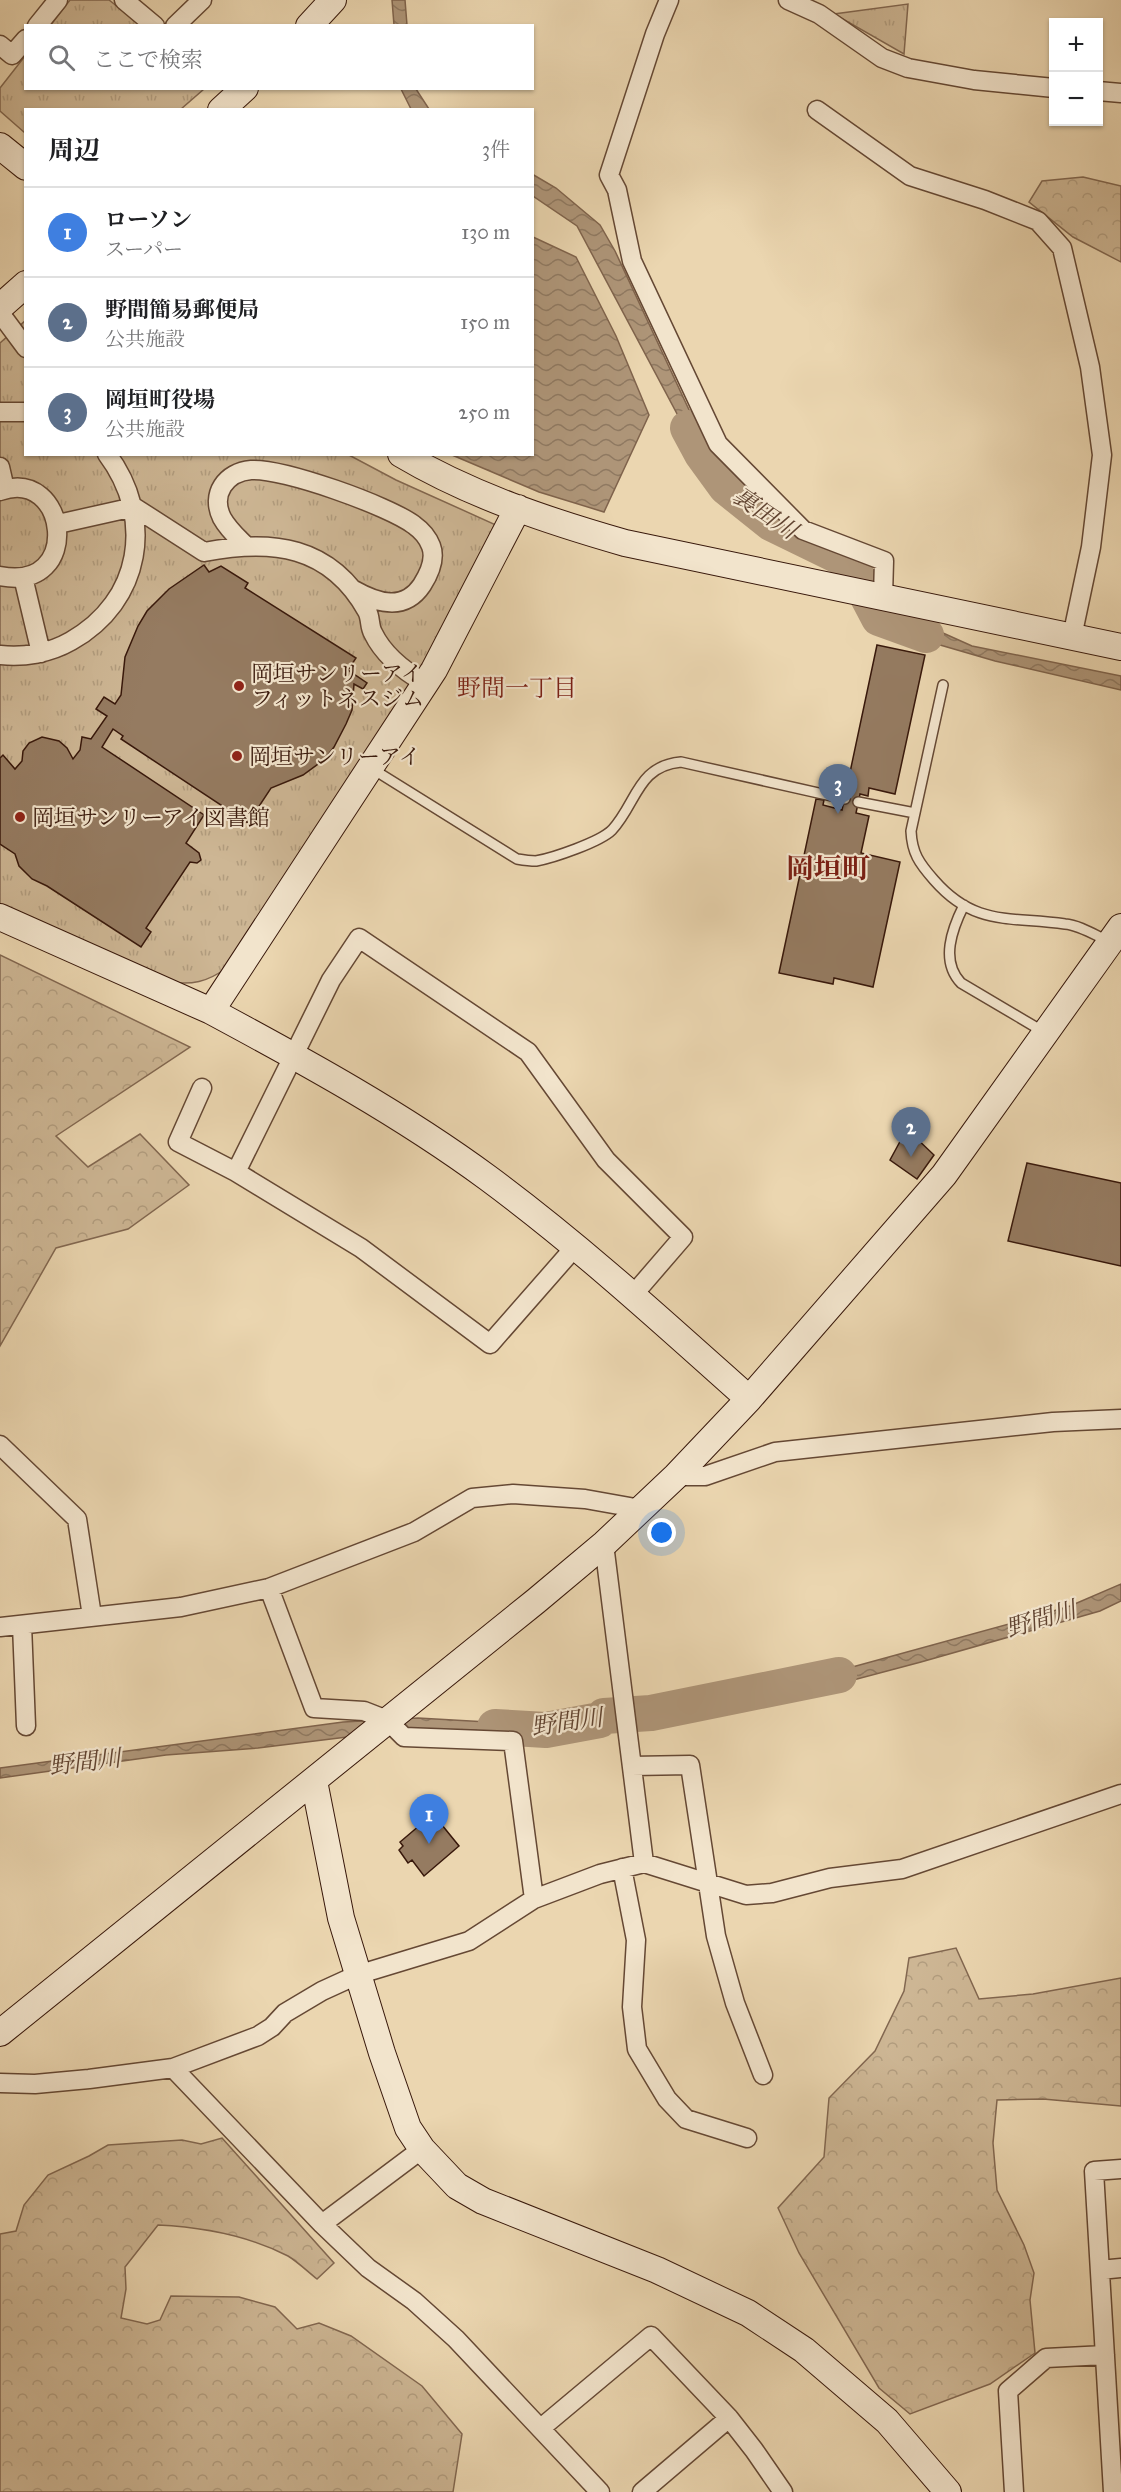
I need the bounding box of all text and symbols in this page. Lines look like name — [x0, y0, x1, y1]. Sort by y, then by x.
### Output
map controls — [1049, 18, 1103, 126]
button: + — [1049, 18, 1103, 72]
search box — [24, 24, 534, 90]
icon: search — [45, 41, 78, 74]
text: ここで検索 — [93, 46, 203, 73]
button: − — [1049, 72, 1103, 126]
text: 周辺 — [48, 134, 100, 166]
text: 3件 — [482, 137, 510, 161]
text: ローソン — [105, 206, 192, 233]
text: 1 — [64, 220, 71, 244]
text: 130 m — [461, 220, 510, 244]
text: スーパー — [105, 237, 183, 261]
text: 野間簡易郵便局 — [105, 296, 259, 323]
text: 2 — [63, 310, 72, 334]
text: 150 m — [460, 310, 510, 334]
text: 公共施設 — [105, 327, 185, 351]
text: 岡垣町役場 — [105, 386, 215, 413]
text: 3 — [64, 400, 72, 424]
text: 250 m — [458, 400, 510, 424]
text: 公共施設 — [105, 417, 185, 441]
water label: 裏田川 — [727, 480, 806, 547]
place label: 岡垣サンリーアイ フィットネスジム — [251, 660, 424, 712]
district label: 野間一丁目 — [457, 673, 577, 703]
marker: 岡垣サンリーアイ フィットネスジム — [232, 679, 246, 693]
place label: 岡垣サンリーアイ — [249, 743, 421, 770]
marker: 岡垣サンリーアイ — [230, 749, 244, 763]
pin: 3 — [818, 764, 858, 814]
place label: 岡垣サンリーアイ図書館 — [32, 804, 270, 831]
marker: 岡垣サンリーアイ図書館 — [13, 810, 27, 824]
district label: 岡垣町 — [786, 851, 870, 886]
pin: 2 — [892, 1108, 930, 1157]
your location — [647, 1518, 676, 1547]
water label: 野間川 — [1002, 1593, 1083, 1644]
water label: 野間川 — [529, 1702, 608, 1742]
water label: 野間川 — [47, 1742, 126, 1781]
pin: 1 — [410, 1794, 448, 1844]

